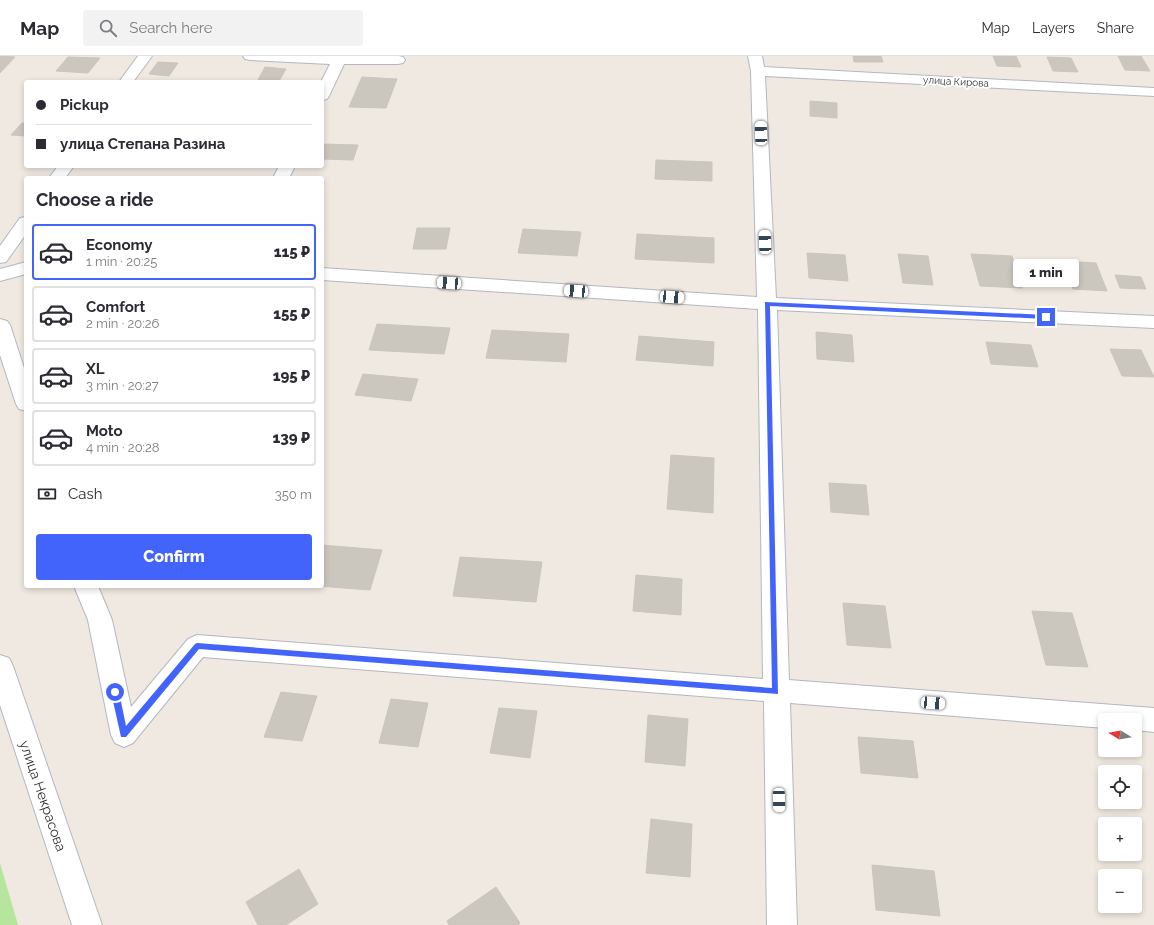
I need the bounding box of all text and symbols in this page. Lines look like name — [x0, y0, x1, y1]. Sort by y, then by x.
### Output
search box — [83, 10, 363, 46]
text: Map — [20, 17, 59, 39]
icon: search — [97, 17, 119, 39]
text: Search here — [129, 19, 213, 37]
text: Map — [982, 20, 1010, 36]
text: Layers — [1032, 20, 1075, 36]
text: Share — [1097, 20, 1134, 36]
street label: улица Кирова — [923, 74, 989, 89]
text: Pickup — [60, 96, 109, 114]
car — [755, 121, 767, 145]
text: улица Степана Разина — [60, 135, 225, 153]
text: Choose a ride — [36, 189, 154, 210]
car — [759, 230, 771, 254]
icon: car — [38, 234, 74, 270]
text: Economy — [86, 236, 153, 254]
text: 115 ₽ — [274, 243, 310, 261]
text: 1 min · 20:25 — [86, 254, 157, 269]
callout: 1 min — [1013, 259, 1079, 287]
text: 1 min — [1029, 265, 1063, 280]
car — [437, 276, 461, 290]
car — [564, 284, 588, 298]
car — [660, 290, 684, 304]
icon: car — [38, 296, 74, 332]
text: Comfort — [86, 298, 145, 316]
text: 155 ₽ — [273, 305, 310, 323]
route end — [1037, 308, 1055, 326]
text: 2 min · 20:26 — [86, 316, 159, 331]
icon: car — [38, 358, 74, 394]
text: XL — [86, 360, 104, 378]
text: 195 ₽ — [273, 367, 310, 385]
text: 3 min · 20:27 — [86, 378, 159, 393]
icon: car — [38, 420, 74, 456]
text: Moto — [86, 422, 123, 440]
text: 139 ₽ — [273, 429, 310, 447]
text: 4 min · 20:28 — [86, 440, 160, 455]
icon: cash — [36, 483, 58, 505]
text: Cash — [68, 485, 102, 503]
text: 350 m — [275, 487, 312, 502]
button: Confirm — [36, 534, 312, 580]
route start — [106, 683, 124, 701]
car — [921, 696, 945, 710]
north arrow — [1098, 713, 1142, 757]
map controls — [1098, 713, 1142, 913]
street label: улица Некрасова — [17, 738, 69, 854]
button: locate — [1098, 765, 1142, 809]
car — [773, 788, 785, 812]
button: + — [1098, 817, 1142, 861]
button: − — [1098, 869, 1142, 913]

